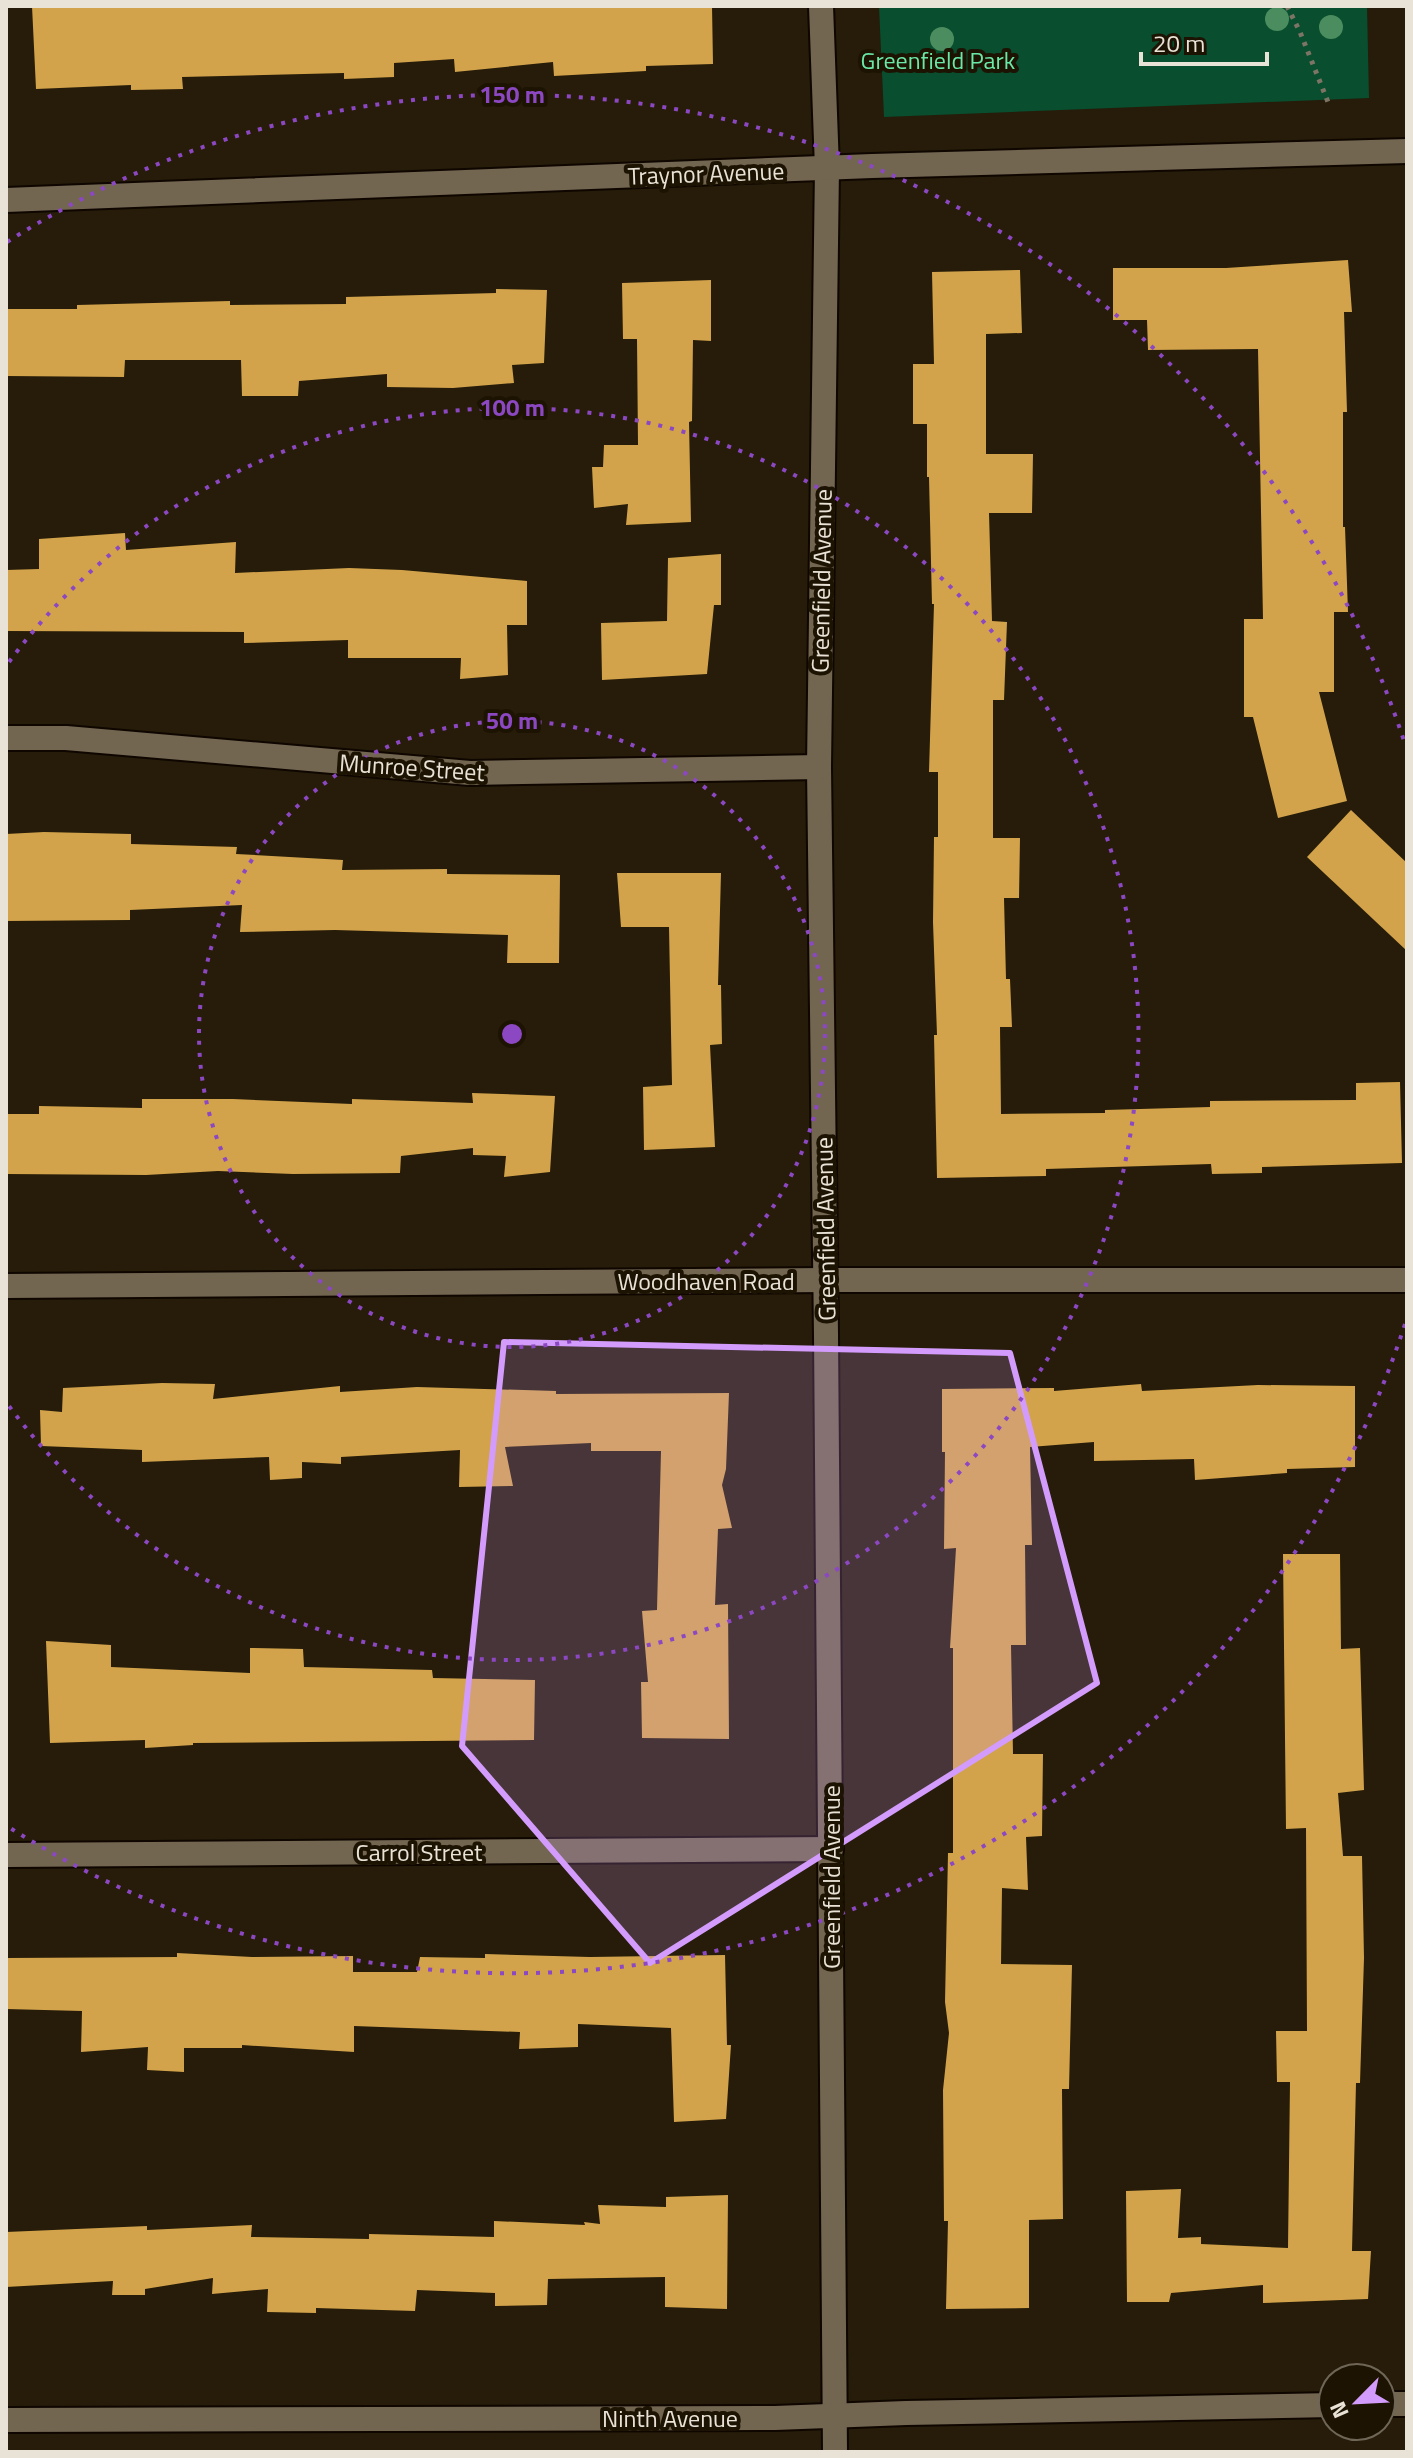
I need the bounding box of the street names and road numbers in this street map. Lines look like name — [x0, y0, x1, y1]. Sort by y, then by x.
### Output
street label: Traynor Avenue — [627, 152, 785, 194]
street label: Greenfield Avenue — [801, 489, 841, 673]
street label: Munroe Street — [338, 744, 487, 790]
street label: Greenfield Avenue — [805, 1137, 845, 1321]
street label: Woodhaven Road — [617, 1263, 795, 1299]
street label: Greenfield Avenue — [813, 1785, 849, 1969]
street label: Carrol Street — [356, 1834, 483, 1870]
street label: Ninth Avenue — [602, 2400, 738, 2436]

